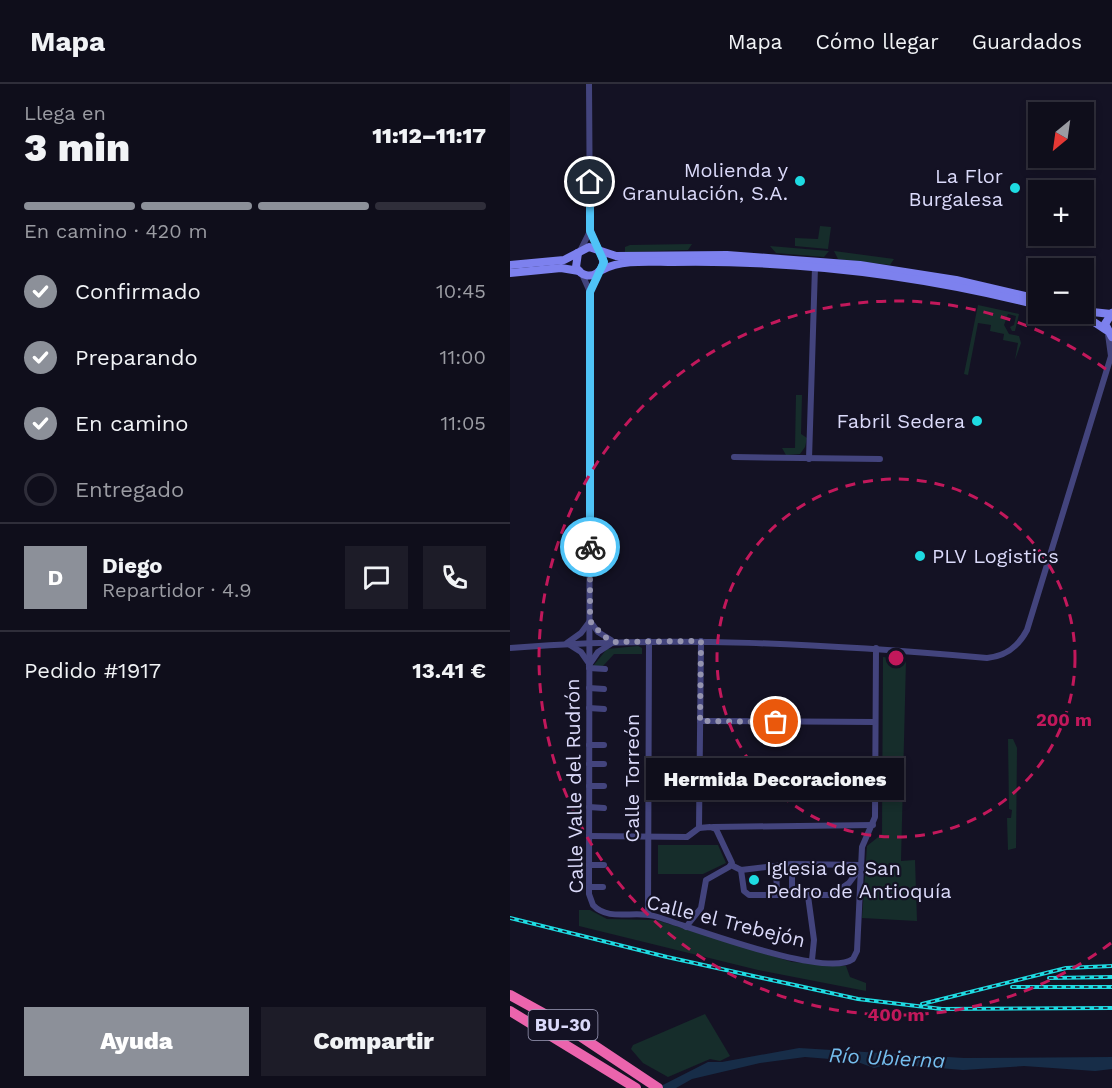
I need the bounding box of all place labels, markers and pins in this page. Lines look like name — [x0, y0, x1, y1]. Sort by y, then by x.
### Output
pin — [564, 156, 615, 207]
place label: Molienda y Granulación, S.A. — [622, 158, 789, 205]
place label: La Flor Burgalesa — [908, 164, 1003, 211]
marker: Molienda y Granulación, S.A. — [793, 174, 807, 188]
marker: La Flor Burgalesa — [1008, 181, 1022, 195]
place label: Fabril Sedera — [837, 409, 965, 433]
marker: Fabril Sedera — [970, 414, 984, 428]
place label: PLV Logistics — [932, 544, 1059, 568]
marker: PLV Logistics — [913, 549, 927, 563]
centre of rings — [886, 648, 906, 668]
pin — [750, 696, 801, 747]
callout: Hermida Decoraciones — [647, 758, 905, 800]
place label: Iglesia de San Pedro de Antioquía — [766, 856, 952, 903]
marker: Iglesia de San Pedro de Antioquía — [747, 873, 761, 887]

